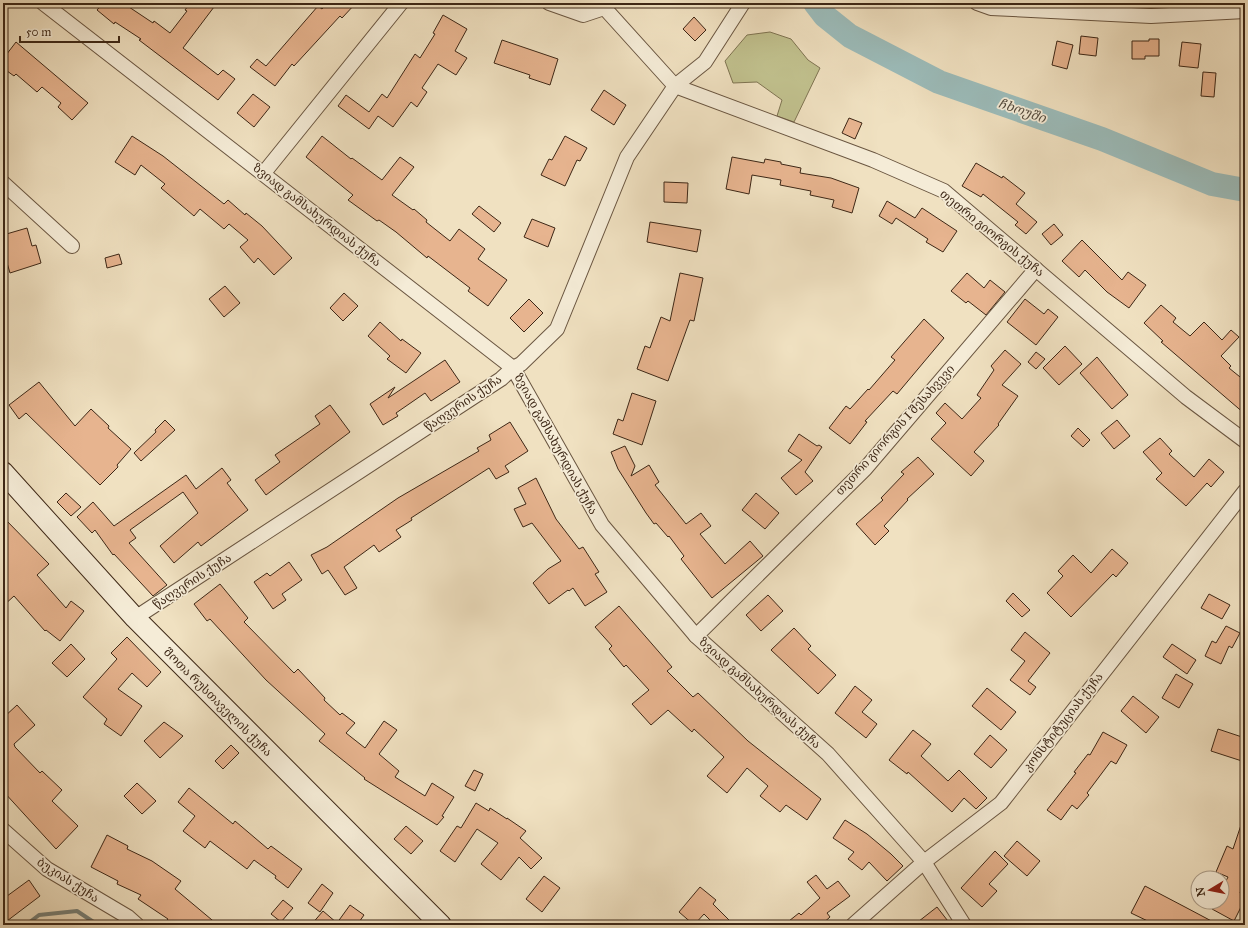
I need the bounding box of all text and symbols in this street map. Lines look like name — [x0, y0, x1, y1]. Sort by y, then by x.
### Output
scale bar — [20, 18, 119, 44]
text: 50 m — [26, 25, 51, 39]
water label: ჩხოუში — [996, 95, 1049, 127]
street label: ზვიად გამსახურდიას ქუჩა — [250, 161, 384, 269]
street label: თეთრი გიორგის ქუჩა — [937, 187, 1047, 279]
street label: თეთრი გიორგის I შესახვევი — [833, 362, 957, 498]
street label: ზვიად გამსახურდიას ქუჩა — [511, 371, 601, 517]
street label: წაღვერის ქუჩა — [422, 372, 504, 434]
street label: წაღვერის ქუჩა — [150, 551, 234, 611]
street label: ზვიად გამსახურდიას ქუჩა — [696, 635, 824, 751]
street label: შოთა რუსთაველის ქუჩა — [161, 645, 275, 759]
street label: კონსტიტუციას ქუჩა — [1020, 670, 1106, 774]
street label: ბუკიას ქუჩა — [34, 855, 102, 905]
north arrow — [1190, 870, 1230, 910]
text: N — [1193, 885, 1208, 897]

